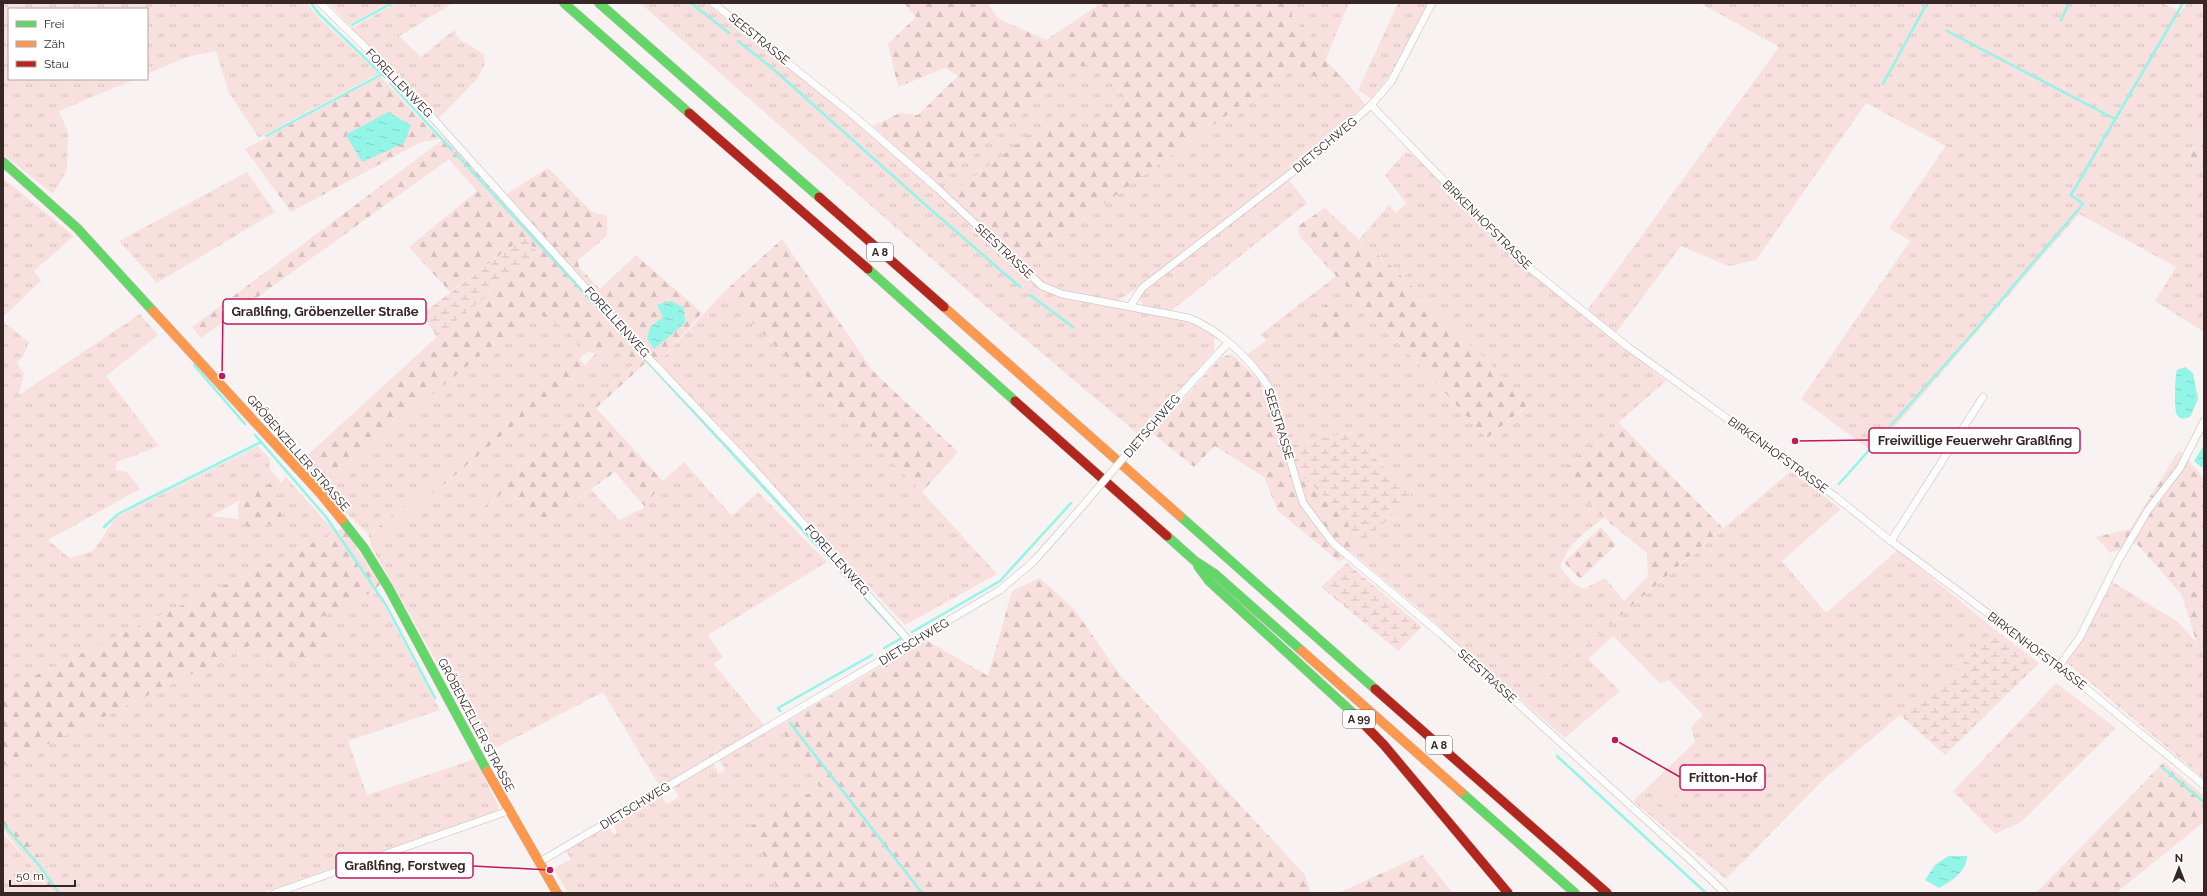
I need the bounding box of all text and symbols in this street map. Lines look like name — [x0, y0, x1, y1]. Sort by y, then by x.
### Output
legend — [8, 8, 148, 80]
street label: SEESTRASSE — [726, 10, 792, 68]
text: Frei — [44, 17, 64, 31]
text: Zäh — [44, 37, 65, 51]
street label: FORELLENWEG — [363, 46, 435, 120]
text: Stau — [44, 57, 69, 71]
street label: DIETSCHWEG — [1290, 114, 1360, 176]
street label: BIRKENHOFSTRASSE — [1440, 178, 1534, 272]
street label: SEESTRASSE — [972, 221, 1036, 281]
road number: A 8 — [867, 243, 893, 261]
street label: FORELLENWEG — [582, 284, 652, 360]
callout: Graßlfing, Gröbenzeller Straße — [223, 299, 426, 324]
text: Graßlfing, Gröbenzeller Straße — [231, 304, 419, 319]
street label: SEESTRASSE — [1261, 387, 1297, 461]
street label: GRÖBENZELLER STRASSE — [244, 392, 352, 514]
street label: DIETSCHWEG — [1121, 392, 1183, 460]
street label: BIRKENHOFSTRASSE — [1725, 414, 1831, 496]
callout: Freiwillige Feuerwehr Graßlfing — [1869, 428, 2080, 453]
text: Freiwillige Feuerwehr Graßlfing — [1878, 433, 2072, 448]
street label: FORELLENWEG — [802, 522, 872, 598]
street label: BIRKENHOFSTRASSE — [1985, 609, 2089, 693]
street label: DIETSCHWEG — [877, 616, 951, 668]
street label: SEESTRASSE — [1455, 646, 1519, 706]
street label: GRÖBENZELLER STRASSE — [435, 656, 517, 794]
road number: A 99 — [1343, 710, 1375, 728]
road number: A 8 — [1426, 736, 1452, 754]
callout: Fritton-Hof — [1680, 765, 1765, 790]
text: Fritton-Hof — [1689, 770, 1759, 785]
street label: DIETSCHWEG — [598, 780, 672, 832]
north arrow — [2159, 848, 2199, 888]
text: N — [2175, 852, 2183, 865]
callout: Graßlfing, Forstweg — [336, 853, 473, 878]
text: Graßlfing, Forstweg — [345, 858, 465, 873]
scale bar — [10, 862, 75, 888]
text: 50 m — [16, 869, 44, 883]

